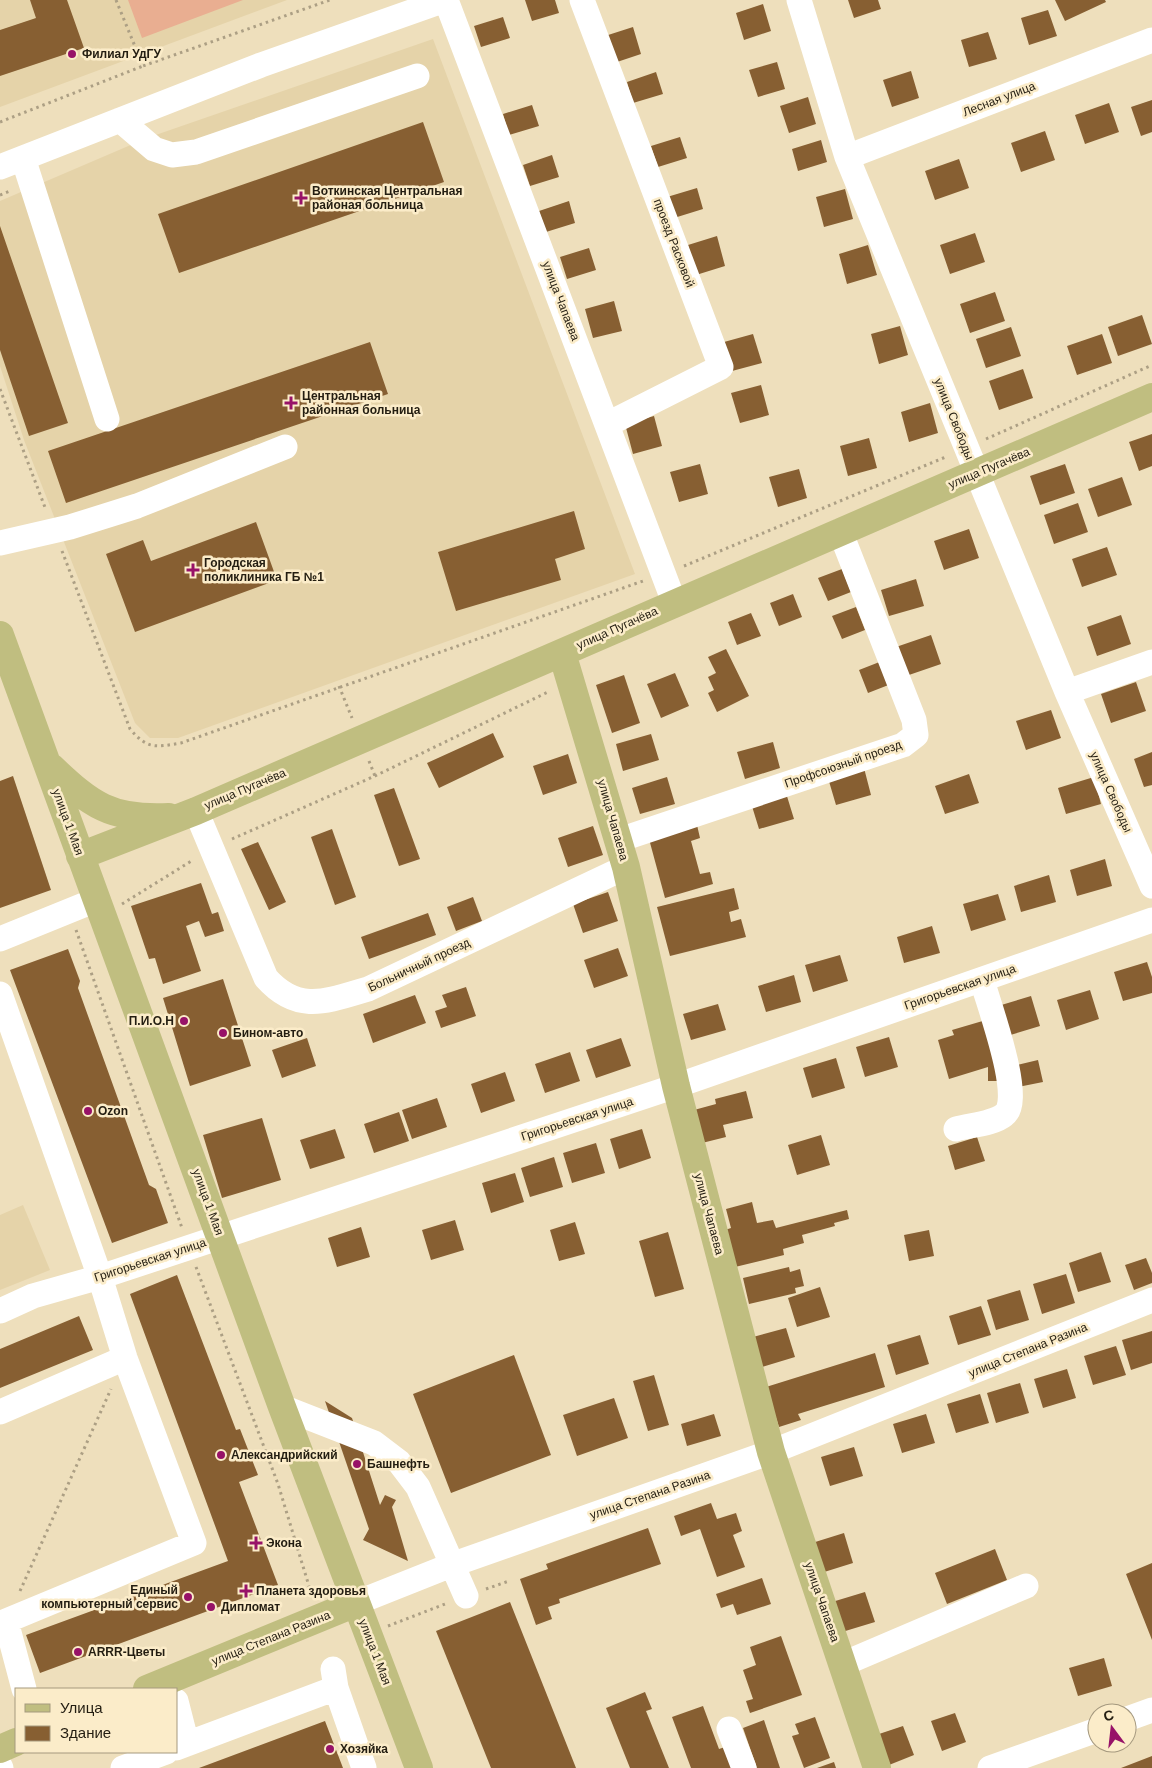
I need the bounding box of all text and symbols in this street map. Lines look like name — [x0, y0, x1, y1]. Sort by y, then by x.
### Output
place label: Филиал УдГУ — [82, 47, 161, 61]
marker: Филиал УдГУ — [66, 48, 78, 60]
street label: Лесная улица — [961, 79, 1038, 119]
place label: Воткинская Центральная районая больница — [312, 184, 463, 212]
marker: Воткинская Центральная районая больница — [294, 191, 308, 205]
street label: проезд Расковой — [651, 197, 697, 289]
street label: улица Чапаева — [539, 259, 583, 343]
street label: улица Свободы — [931, 376, 977, 462]
place label: Центральная районная больница — [302, 389, 421, 417]
marker: Центральная районная больница — [284, 396, 298, 410]
street label: улица Пугачёва — [946, 444, 1032, 492]
place label: Городская поликлиника ГБ №1 — [204, 556, 324, 584]
marker: Городская поликлиника ГБ №1 — [186, 563, 200, 577]
street label: улица Пугачёва — [574, 604, 660, 652]
street label: Профсоюзный проезд — [783, 737, 903, 791]
street label: улица Свободы — [1087, 749, 1135, 835]
street label: улица Пугачёва — [202, 765, 288, 813]
street label: улица Чапаева — [595, 778, 631, 862]
street label: улица 1 Мая — [50, 787, 86, 857]
street label: Больничный проезд — [366, 935, 472, 995]
street label: Григорьевская улица — [902, 961, 1018, 1013]
place label: П.И.О.Н — [129, 1014, 174, 1028]
marker: П.И.О.Н — [178, 1015, 190, 1027]
place label: Бином-авто — [233, 1026, 303, 1040]
marker: Бином-авто — [217, 1027, 229, 1039]
street label: Григорьевская улица — [519, 1094, 635, 1144]
place label: Ozon — [98, 1104, 128, 1118]
marker: Ozon — [82, 1105, 94, 1117]
street label: улица 1 Мая — [190, 1167, 226, 1237]
street label: улица Чапаева — [691, 1172, 727, 1257]
street label: Григорьевская улица — [92, 1235, 208, 1285]
street label: улица Степана Разина — [967, 1320, 1090, 1380]
place label: Александрийский — [231, 1448, 338, 1462]
marker: Александрийский — [215, 1449, 227, 1461]
place label: Башнефть — [367, 1457, 430, 1471]
marker: Башнефть — [351, 1458, 363, 1470]
street label: улица Степана Разина — [588, 1468, 712, 1522]
place label: Экона — [266, 1536, 302, 1550]
marker: Экона — [250, 1537, 262, 1549]
street label: улица Чапаева — [802, 1560, 842, 1644]
place label: Единый компьютерный сервис — [41, 1583, 178, 1611]
place label: Планета здоровья — [256, 1584, 366, 1598]
marker: Планета здоровья — [240, 1585, 252, 1597]
marker: Единый компьютерный сервис — [182, 1591, 194, 1603]
place label: Дипломат — [221, 1600, 280, 1614]
marker: Дипломат — [205, 1601, 217, 1613]
street label: улица Степана Разина — [210, 1608, 333, 1668]
street label: улица 1 Мая — [356, 1617, 394, 1687]
place label: ARRR-Цветы — [88, 1645, 165, 1659]
marker: ARRR-Цветы — [72, 1646, 84, 1658]
legend — [15, 1688, 178, 1753]
text: Улица — [60, 1699, 103, 1716]
north arrow — [1087, 1703, 1137, 1753]
text: С — [1102, 1706, 1116, 1724]
text: Здание — [60, 1724, 111, 1741]
place label: Хозяйка — [340, 1742, 388, 1756]
marker: Хозяйка — [324, 1743, 336, 1755]

